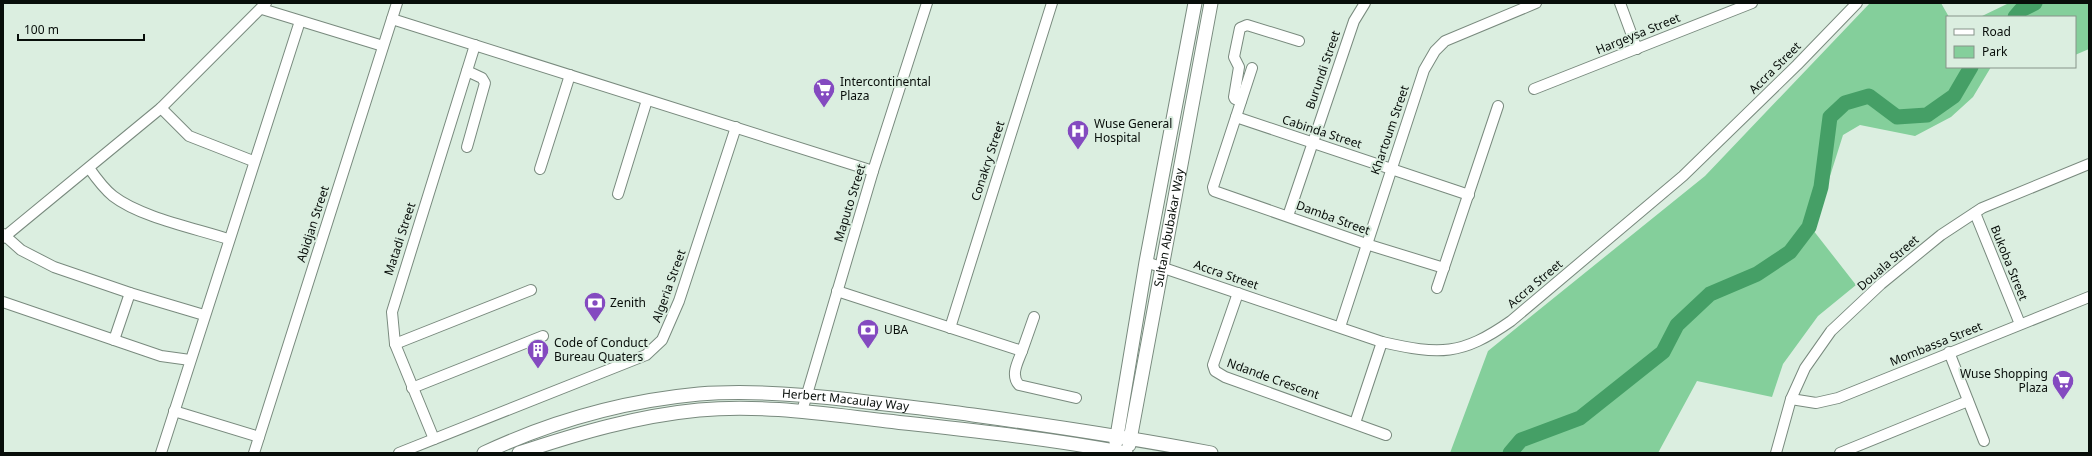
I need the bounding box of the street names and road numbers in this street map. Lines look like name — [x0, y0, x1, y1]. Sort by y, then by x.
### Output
street label: Hargeysa Street — [1593, 9, 1683, 58]
street label: Burundi Street — [1301, 28, 1344, 111]
street label: Accra Street — [1745, 37, 1805, 97]
street label: Khartoum Street — [1366, 82, 1413, 177]
street label: Cabinda Street — [1280, 111, 1365, 153]
street label: Conakry Street — [967, 118, 1009, 203]
street label: Maputo Street — [830, 161, 870, 244]
street label: Sultan Abubakar Way — [1149, 166, 1188, 288]
street label: Abidjan Street — [292, 183, 333, 264]
street label: Damba Street — [1294, 196, 1373, 239]
street label: Matadi Street — [380, 200, 420, 278]
street label: Bukoba Street — [1987, 223, 2033, 304]
street label: Douala Street — [1853, 231, 1923, 294]
street label: Algeria Street — [647, 246, 690, 325]
street label: Accra Street — [1503, 255, 1566, 312]
street label: Accra Street — [1192, 256, 1261, 294]
street label: Mombassa Street — [1887, 317, 1985, 370]
street label: Ndande Crescent — [1225, 354, 1322, 403]
street label: Herbert Macaulay Way — [782, 385, 911, 415]

